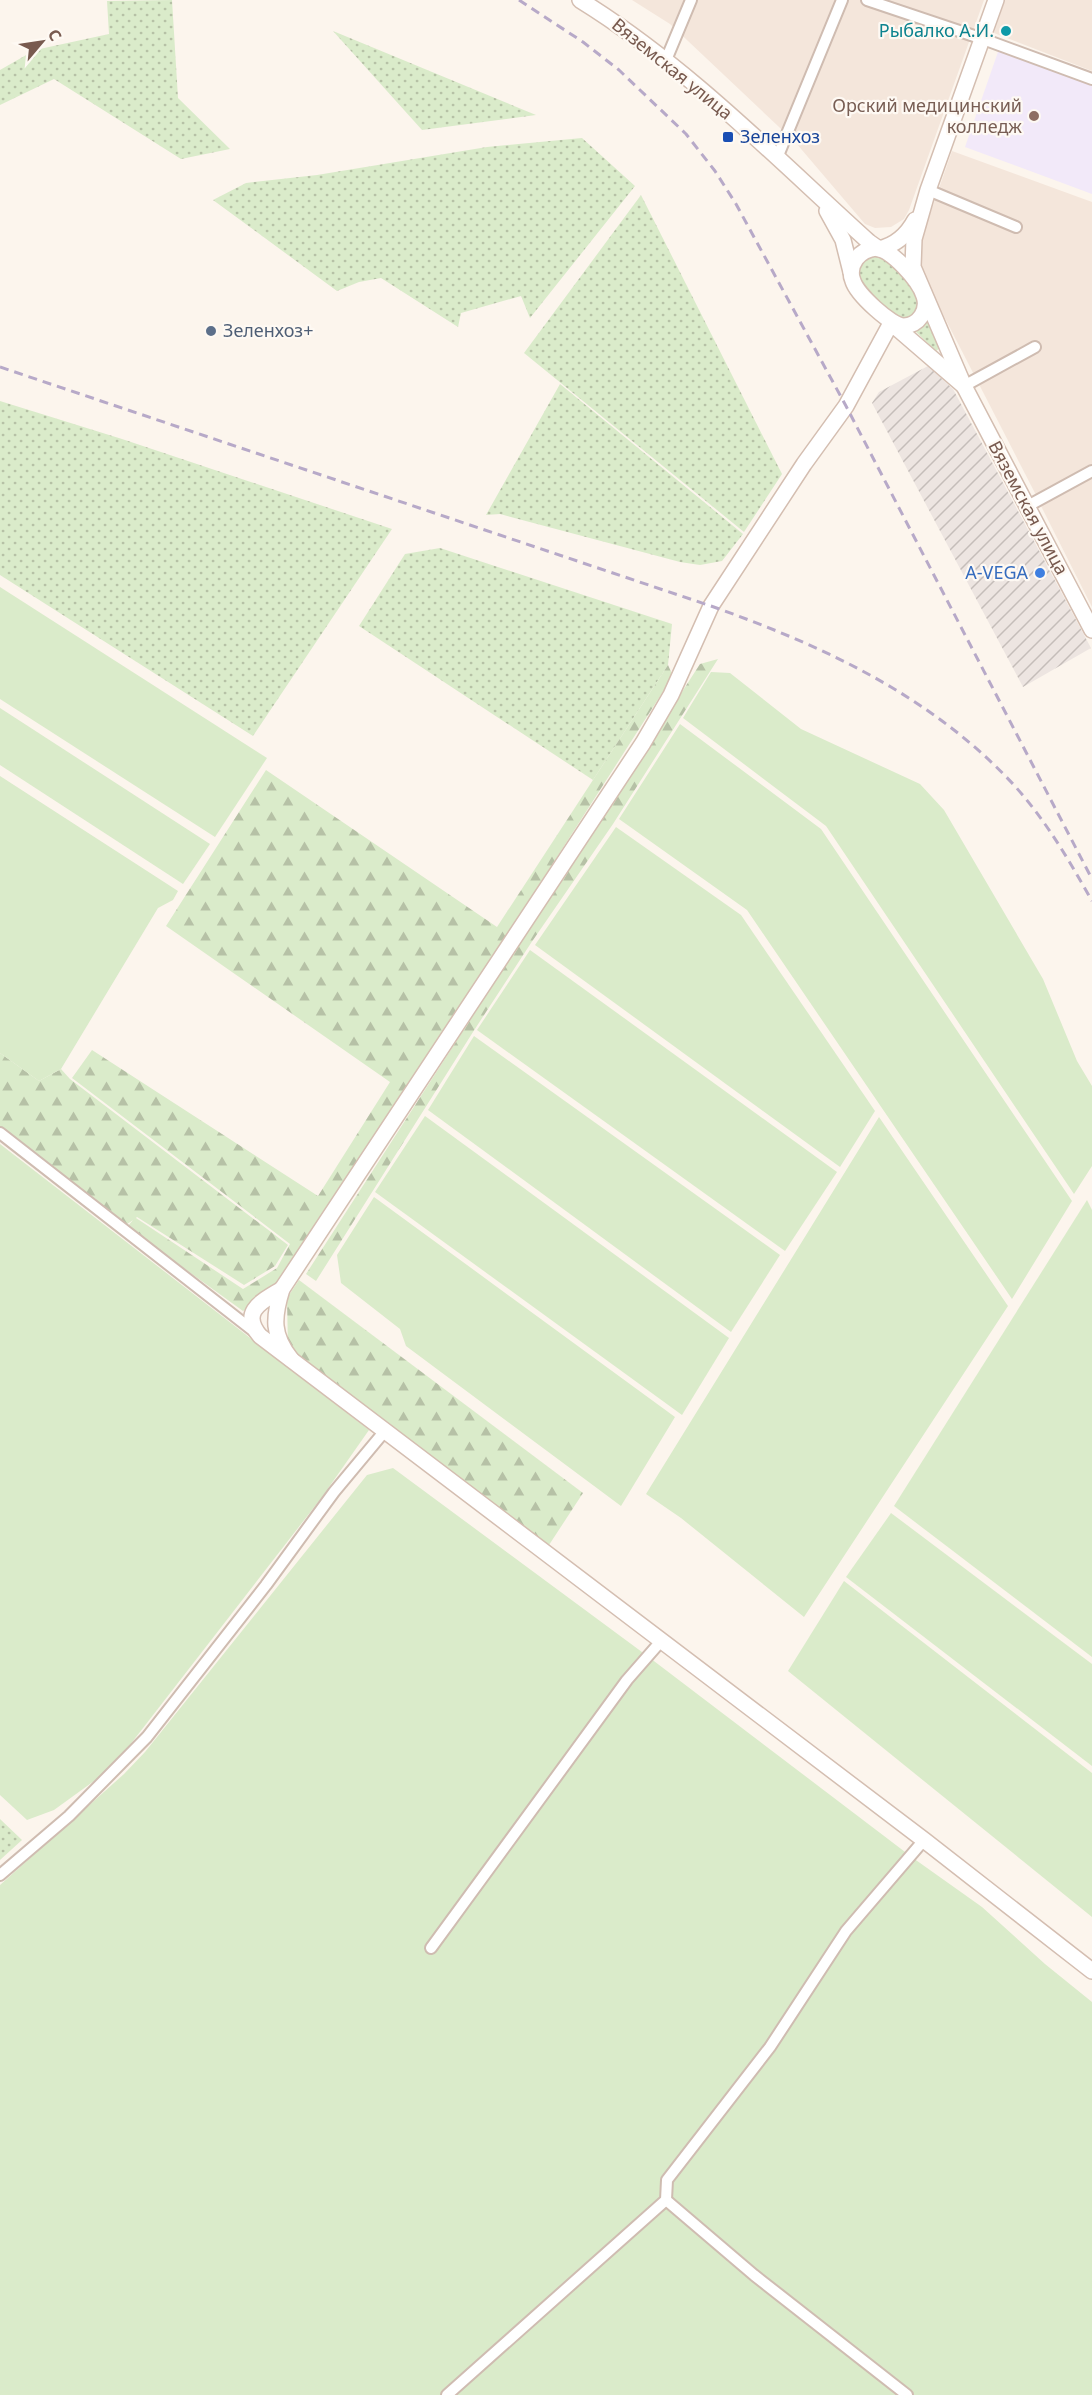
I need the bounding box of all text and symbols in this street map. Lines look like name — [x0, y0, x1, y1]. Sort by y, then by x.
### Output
north arrow — [12, 12, 72, 72]
street label: Вяземская улица — [607, 12, 738, 124]
place label: Рыбалко А.И. — [879, 18, 994, 42]
marker: Рыбалко А.И. — [999, 24, 1013, 38]
text: С — [43, 25, 67, 45]
place label: Орский медицинский колледж — [832, 93, 1022, 138]
marker: Орский медицинский колледж — [1027, 109, 1041, 123]
place label: Зеленхоз — [740, 124, 820, 148]
marker: Зеленхоз — [721, 130, 735, 144]
place label: Зеленхоз+ — [223, 318, 313, 342]
marker: Зеленхоз+ — [204, 324, 218, 338]
street label: Вяземская улица — [983, 436, 1074, 579]
place label: A-VEGA — [965, 560, 1028, 584]
marker: A-VEGA — [1033, 566, 1047, 580]

